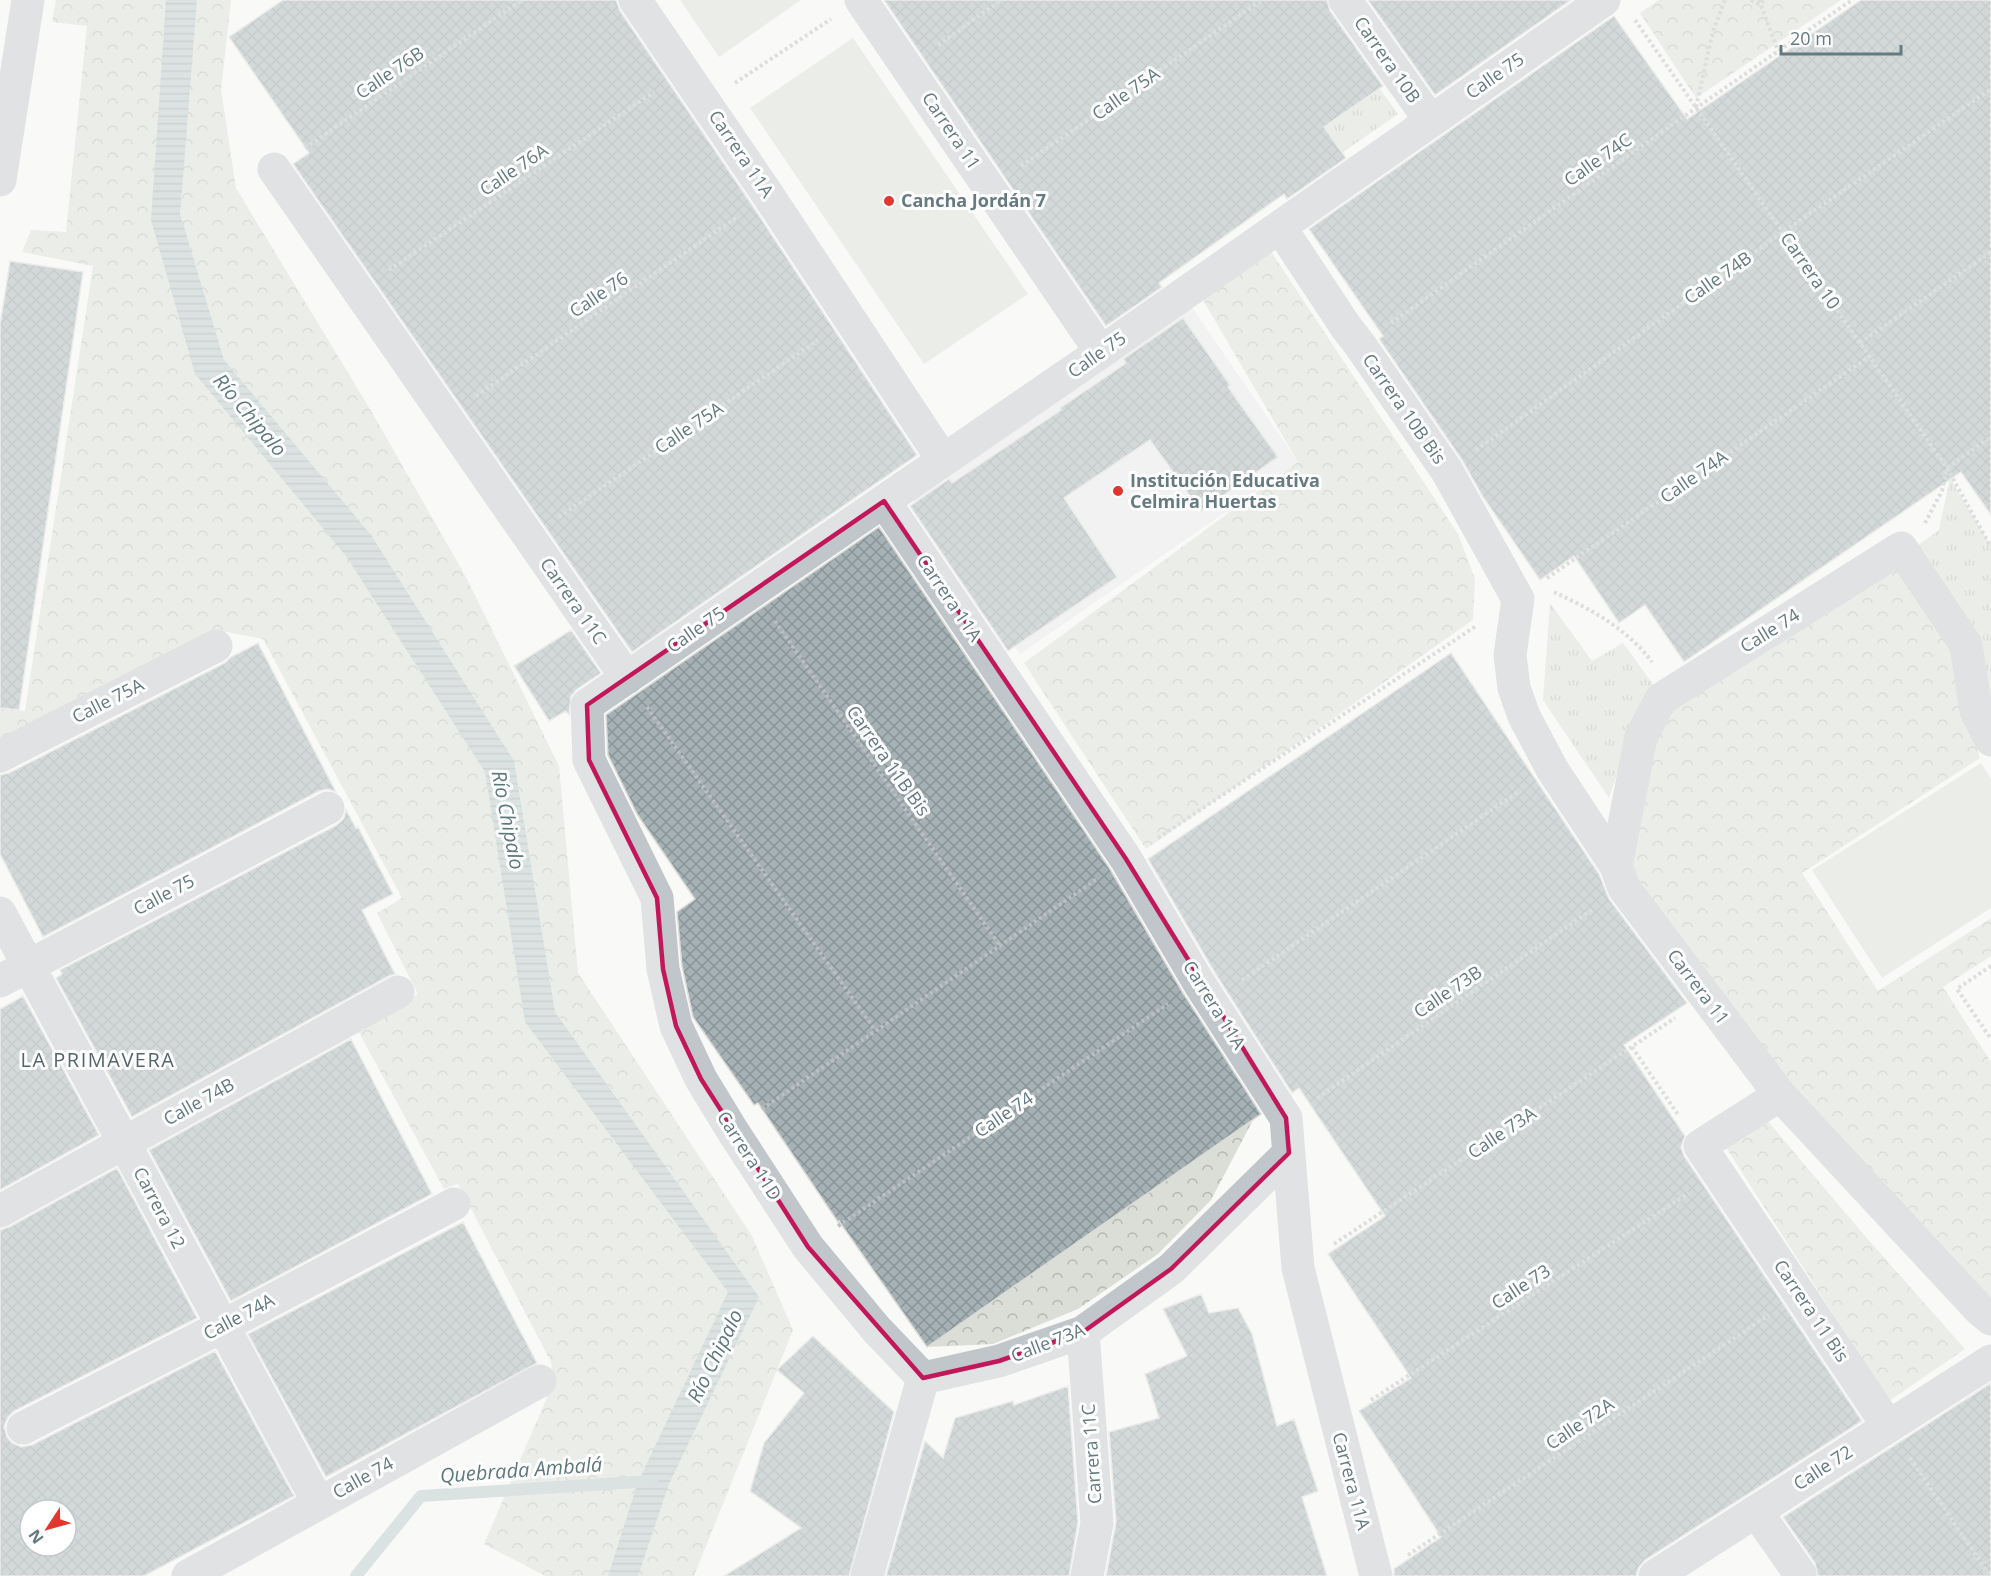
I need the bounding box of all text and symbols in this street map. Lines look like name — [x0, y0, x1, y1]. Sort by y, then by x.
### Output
street label: Carrera 10B — [1349, 11, 1426, 107]
scale bar — [1781, 18, 1901, 56]
text: 20 m — [1790, 26, 1832, 50]
street label: Calle 76B — [351, 41, 428, 104]
street label: Calle 75 — [1461, 46, 1528, 104]
street label: Calle 75A — [1087, 61, 1164, 125]
street label: Carrera 11 — [917, 87, 987, 174]
street label: Carrera 11A — [704, 105, 780, 202]
street label: Calle 74C — [1559, 127, 1636, 191]
street label: Calle 76A — [475, 137, 553, 201]
place label: Cancha Jordán 7 — [901, 188, 1046, 212]
marker: Cancha Jordán 7 — [882, 194, 896, 208]
street label: Carrera 10 — [1776, 227, 1846, 314]
street label: Calle 74B — [1679, 245, 1756, 309]
street label: Calle 76 — [564, 266, 632, 323]
street label: Calle 75 — [1063, 325, 1130, 383]
street label: Carrera 10B Bis — [1358, 348, 1452, 468]
water label: Río Chipalo — [208, 368, 293, 462]
street label: Calle 75A — [650, 395, 728, 459]
street label: Calle 74A — [1655, 444, 1732, 508]
place label: Institución Educativa Celmira Huertas — [1130, 468, 1320, 513]
marker: Institución Educativa Celmira Huertas — [1111, 484, 1125, 498]
street label: Carrera 11A — [912, 549, 988, 646]
street label: Carrera 11C — [535, 553, 612, 648]
street label: Calle 75 — [662, 600, 729, 658]
street label: Calle 74 — [1735, 603, 1804, 658]
street label: Calle 75A — [68, 672, 148, 728]
street label: Carrera 11B Bis — [842, 700, 936, 820]
water label: Río Chipalo — [486, 768, 531, 872]
street label: Calle 75 — [129, 868, 198, 920]
street label: Carrera 11 — [1663, 944, 1735, 1029]
street label: Carrera 11A — [1178, 956, 1252, 1054]
street label: Calle 73B — [1409, 960, 1486, 1023]
district label: LA PRIMAVERA — [21, 1046, 175, 1073]
street label: Calle 74B — [159, 1072, 238, 1130]
street label: Calle 74 — [969, 1086, 1037, 1143]
street label: Calle 73A — [1463, 1100, 1541, 1164]
street label: Carrera 11D — [712, 1106, 788, 1205]
street label: Carrera 12 — [128, 1163, 191, 1252]
street label: Carrera 11 Bis — [1769, 1255, 1855, 1366]
street label: Calle 73 — [1486, 1258, 1555, 1314]
street label: Calle 74A — [199, 1287, 279, 1345]
water label: Río Chipalo — [680, 1305, 749, 1407]
street label: Calle 73A — [1007, 1317, 1089, 1367]
street label: Calle 72A — [1541, 1391, 1619, 1455]
street label: Carrera 11C — [1076, 1403, 1106, 1505]
street label: Carrera 11A — [1327, 1429, 1377, 1533]
street label: Calle 72 — [1788, 1439, 1857, 1495]
water label: Quebrada Ambalá — [439, 1450, 603, 1489]
street label: Calle 74 — [328, 1451, 397, 1504]
north arrow — [18, 1498, 78, 1558]
text: N — [23, 1525, 49, 1549]

